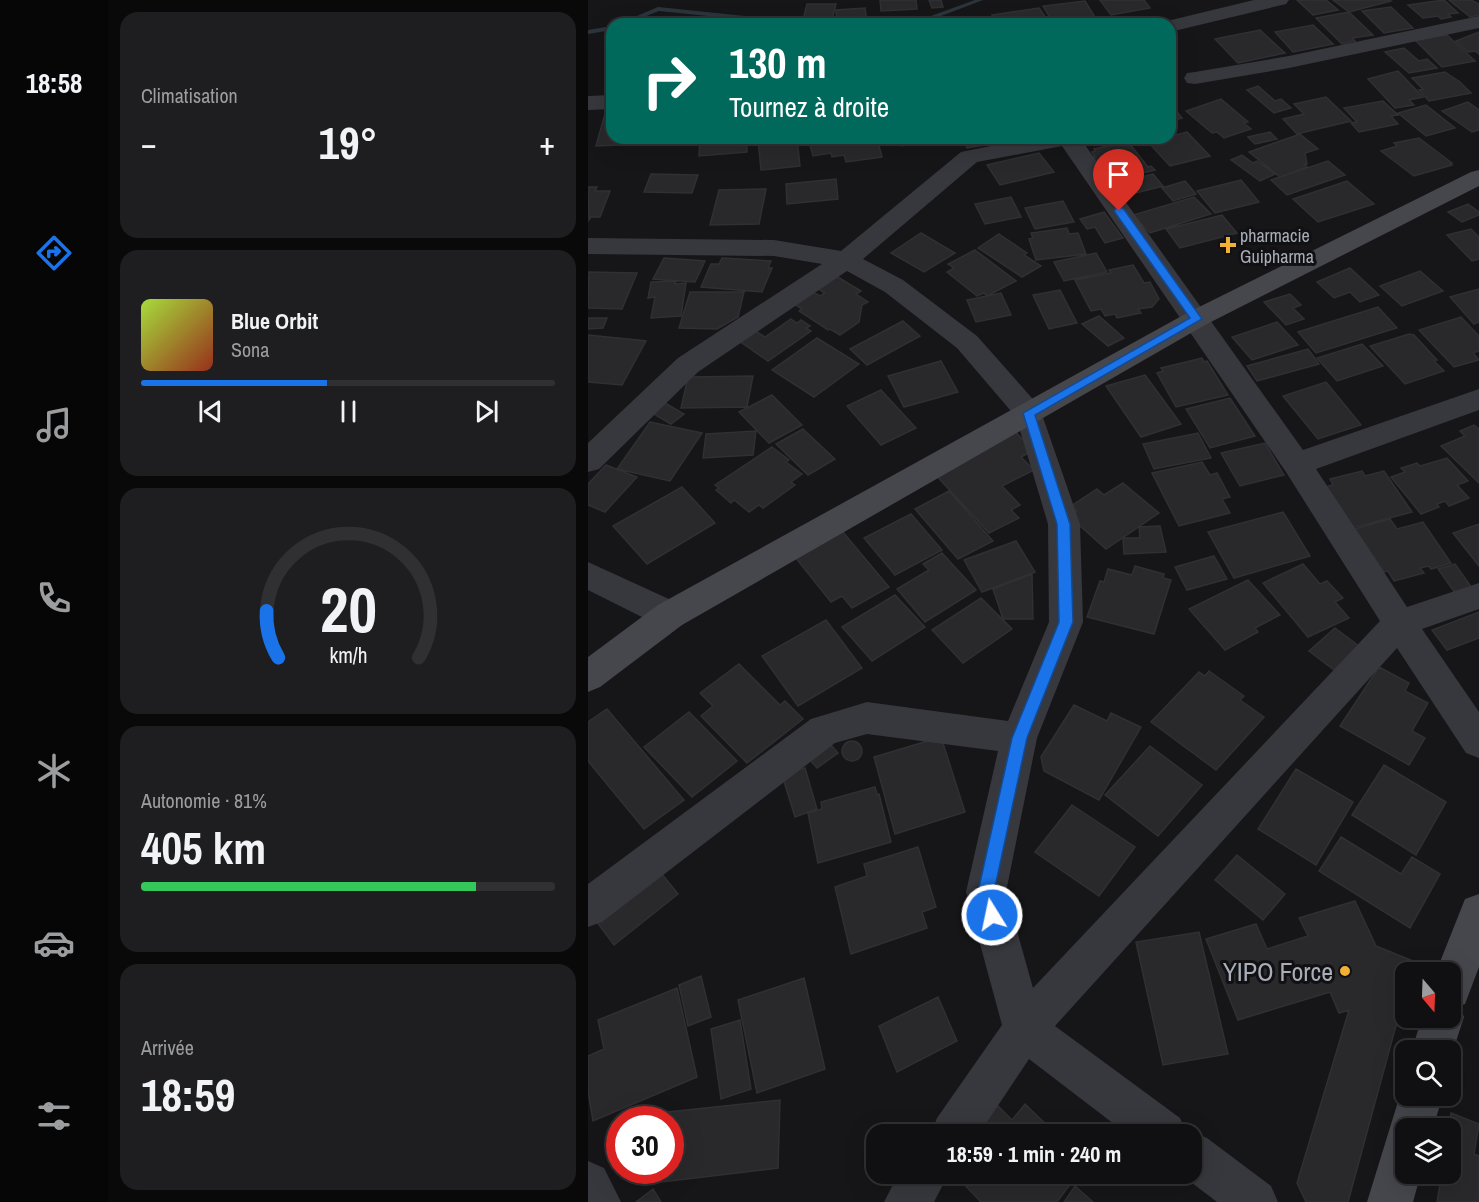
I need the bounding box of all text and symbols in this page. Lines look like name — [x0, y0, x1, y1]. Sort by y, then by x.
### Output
text: 130 m — [729, 35, 827, 91]
icon: right — [630, 42, 708, 120]
text: 18:58 — [26, 65, 82, 101]
text: Climatisation — [141, 82, 238, 109]
text: Tournez à droite — [729, 89, 889, 125]
text: 19° — [318, 112, 378, 173]
text: − — [141, 121, 157, 165]
text: + — [539, 121, 555, 165]
pin — [1093, 149, 1144, 211]
icon: arrive — [1102, 158, 1135, 191]
place label: pharmacie Guipharma — [1240, 223, 1314, 269]
icon: directions — [33, 232, 75, 274]
marker: pharmacie Guipharma — [1221, 238, 1235, 252]
text: Blue Orbit — [231, 306, 318, 336]
text: Sona — [231, 336, 269, 363]
icon: previous — [194, 395, 227, 428]
icon: pause — [332, 395, 365, 428]
icon: next — [470, 395, 503, 428]
icon: music — [33, 404, 75, 446]
text: 20 — [320, 567, 376, 651]
icon: phone — [33, 577, 75, 619]
text: km/h — [329, 641, 367, 670]
icon: climate — [33, 750, 75, 792]
text: Autonomie · 81% — [141, 787, 267, 814]
text: 405 km — [141, 817, 266, 878]
position arrow — [960, 883, 1024, 947]
icon: car — [33, 922, 75, 964]
place label: YIPO Force — [1223, 954, 1333, 989]
north arrow — [1395, 962, 1461, 1028]
map controls — [1395, 962, 1461, 1184]
marker: YIPO Force — [1338, 964, 1352, 978]
text: Arrivée — [141, 1034, 194, 1061]
button: search — [1395, 1040, 1461, 1106]
text: 18:59 — [141, 1064, 235, 1125]
icon: filters — [33, 1095, 75, 1137]
speed limit sign: 30 — [606, 1106, 684, 1184]
button: layers — [1395, 1118, 1461, 1184]
text: 18:59 · 1 min · 240 m — [947, 1139, 1121, 1169]

